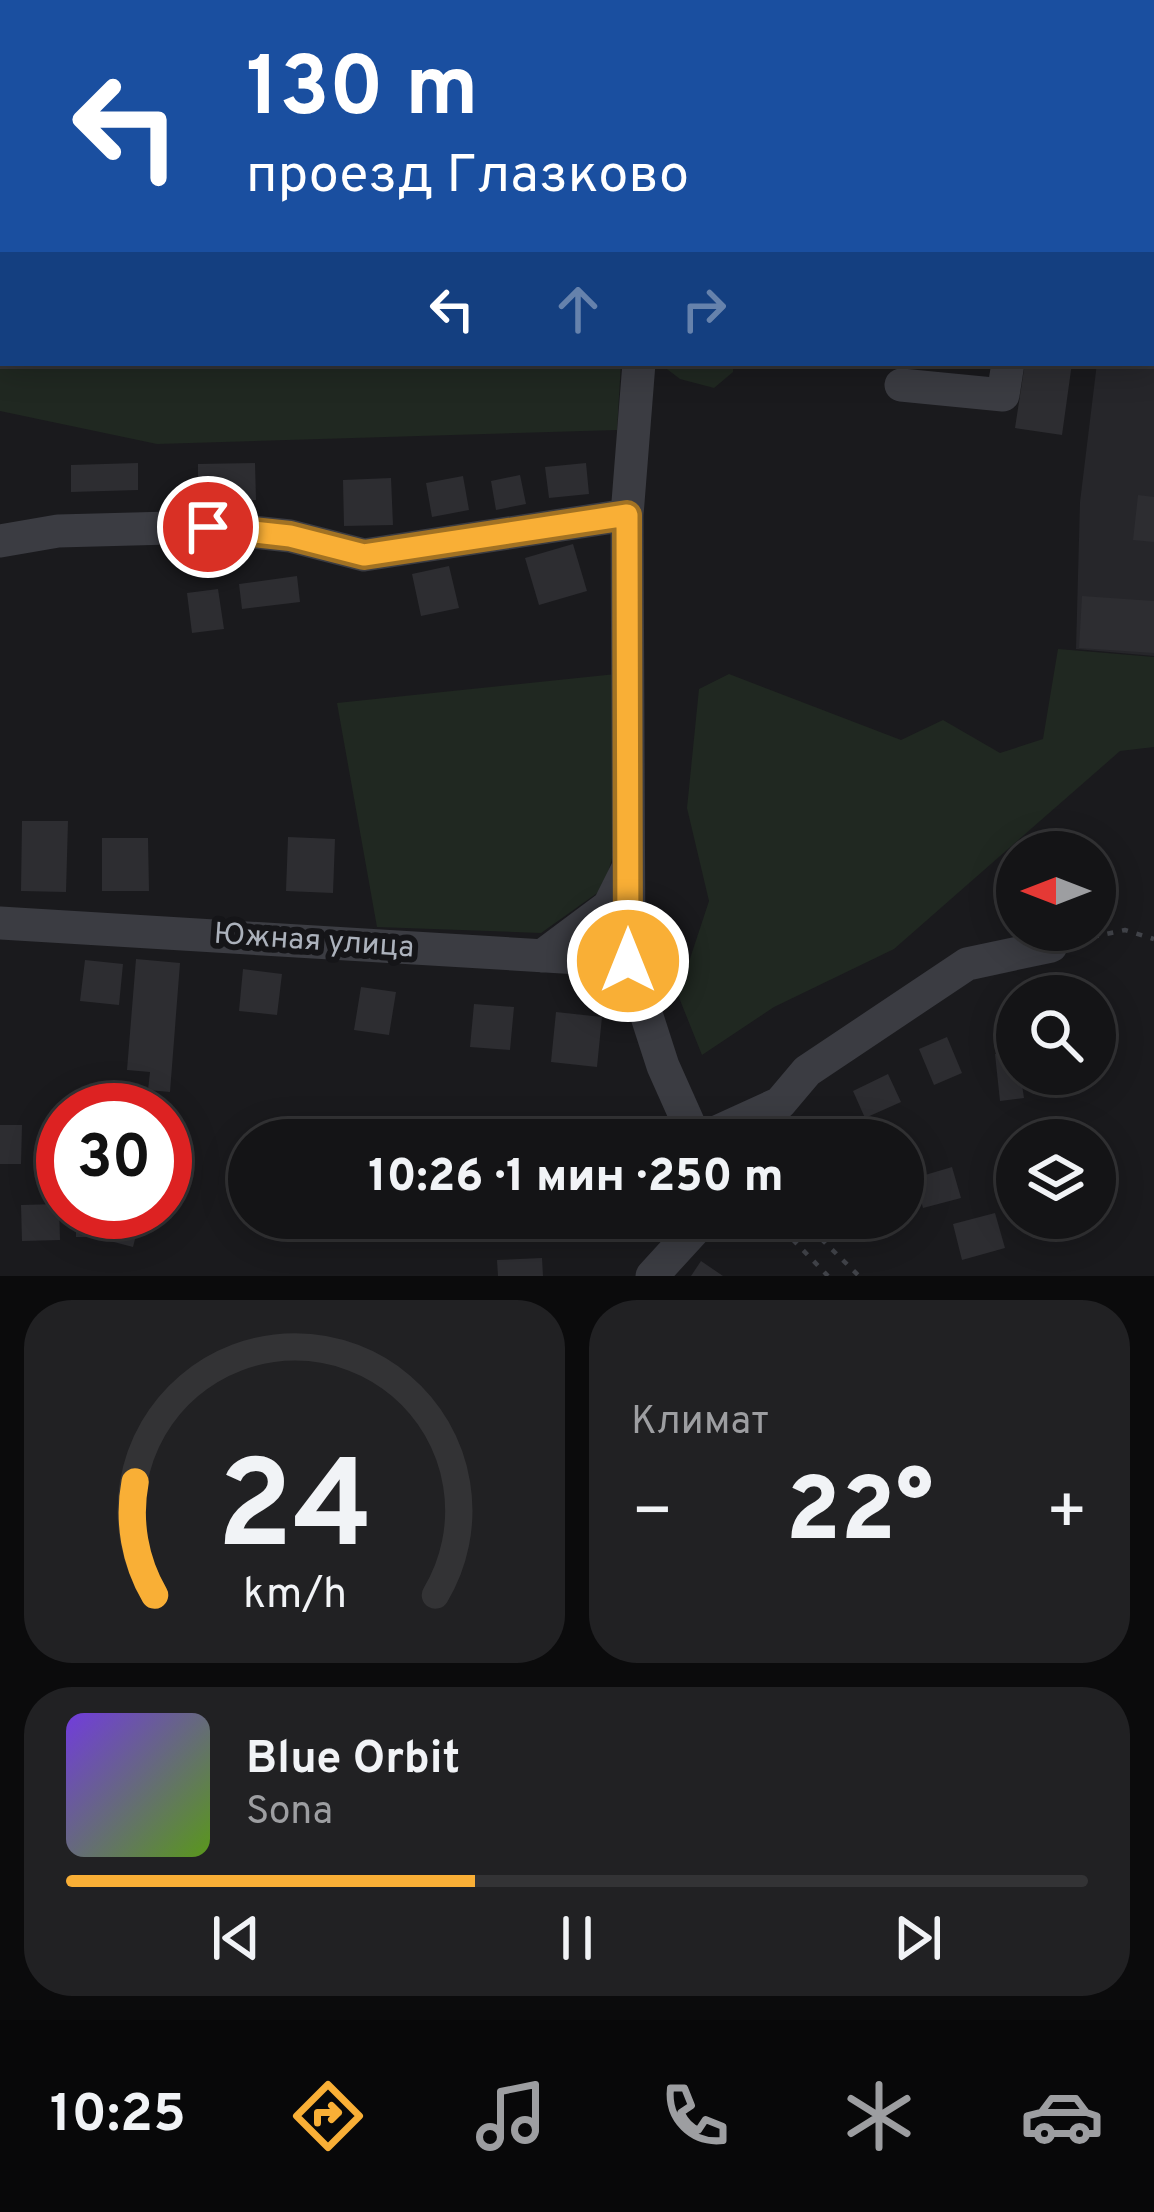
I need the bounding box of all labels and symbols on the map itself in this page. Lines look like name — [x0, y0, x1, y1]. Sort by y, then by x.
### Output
pin — [157, 476, 259, 578]
north arrow — [996, 831, 1116, 951]
position arrow — [565, 898, 691, 1024]
street label: Южная улица — [213, 917, 415, 967]
speed limit sign: 30 — [36, 1083, 192, 1239]

